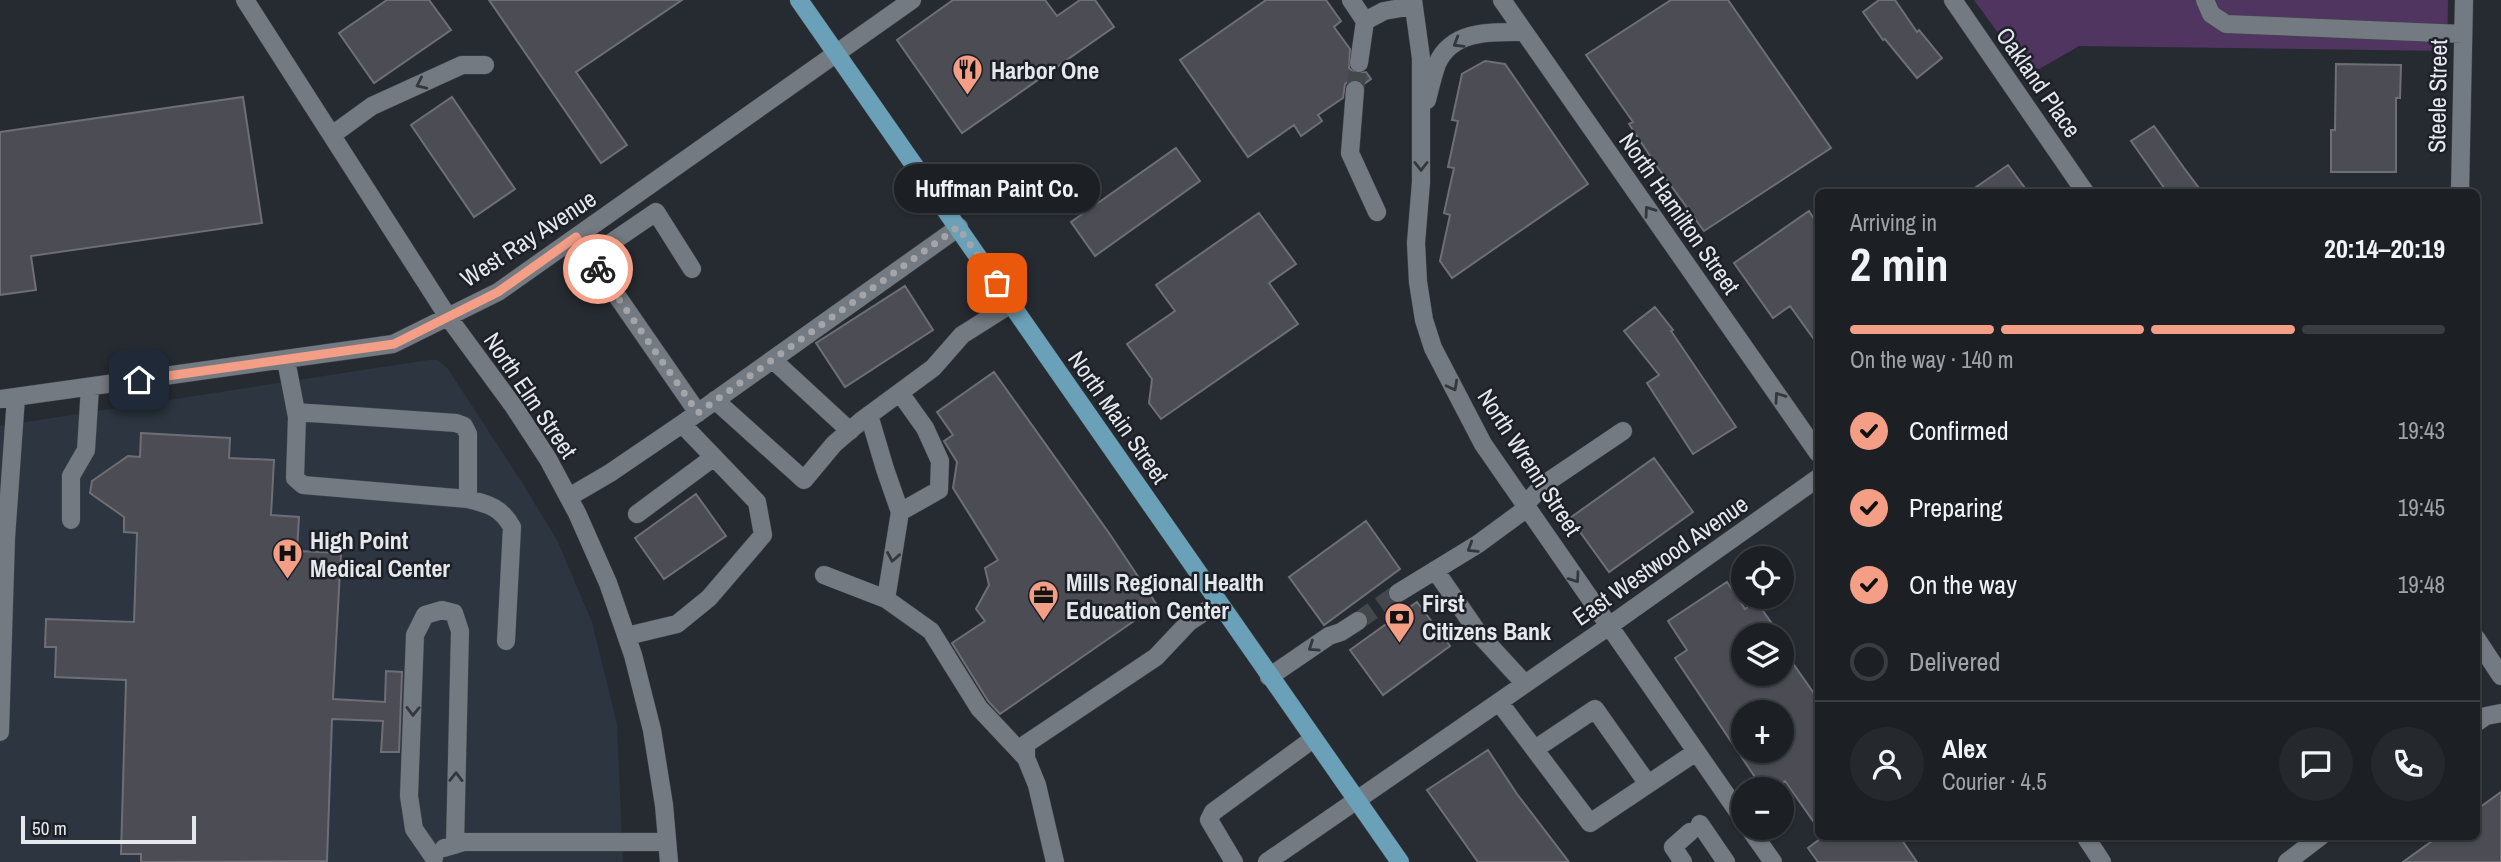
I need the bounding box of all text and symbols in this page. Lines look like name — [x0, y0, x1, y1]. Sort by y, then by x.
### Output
street label: Oakland Place — [1989, 20, 2089, 144]
one-way arrow — [1452, 35, 1465, 48]
street label: Steele Street — [2420, 38, 2454, 153]
restaurant icon: Harbor One — [951, 53, 985, 97]
place label: Harbor One — [991, 54, 1099, 86]
one-way arrow — [416, 76, 428, 90]
street label: North Hamilton Street — [1612, 126, 1748, 301]
one-way arrow — [1413, 161, 1429, 171]
callout: Huffman Paint Co. — [894, 164, 1100, 213]
text: Huffman Paint Co. — [915, 173, 1079, 204]
street label: West Ray Avenue — [454, 182, 602, 294]
one-way arrow — [1645, 206, 1657, 219]
text: Arriving in — [1850, 207, 1937, 238]
text: 20:14–20:19 — [2324, 231, 2445, 266]
text: 2 min — [1850, 233, 1949, 295]
courier — [563, 234, 633, 304]
icon: bike — [579, 250, 617, 288]
pin — [967, 253, 1027, 313]
icon: bag — [978, 264, 1016, 302]
street label: North Elm Street — [477, 326, 585, 465]
street label: North Main Street — [1061, 344, 1177, 490]
text: On the way · 140 m — [1850, 344, 2014, 375]
pin — [109, 350, 169, 410]
icon: home — [120, 361, 158, 399]
one-way arrow — [1444, 379, 1458, 391]
street label: North Wrenn Street — [1471, 382, 1590, 542]
one-way arrow — [1775, 392, 1787, 405]
icon: check — [1850, 412, 1888, 450]
text: Confirmed — [1909, 413, 2009, 448]
text: 19:43 — [2398, 415, 2445, 446]
street label: East Westwood Avenue — [1566, 487, 1754, 633]
icon: check — [1850, 489, 1888, 527]
text: Preparing — [1909, 490, 2003, 525]
text: 19:45 — [2398, 492, 2445, 523]
place label: High Point Medical Center — [310, 524, 450, 584]
hospital icon: High Point Medical Center — [270, 537, 304, 581]
one-way arrow — [1466, 539, 1479, 552]
map controls — [1731, 546, 1794, 840]
button: locate — [1731, 546, 1794, 609]
one-way arrow — [886, 551, 901, 563]
place label: Mills Regional Health Education Center — [1066, 566, 1264, 626]
icon: check — [1850, 566, 1888, 604]
text: On the way — [1909, 567, 2017, 602]
text: 19:48 — [2398, 569, 2445, 600]
one-way arrow — [1567, 570, 1580, 583]
office icon: Mills Regional Health Education Center — [1026, 579, 1060, 623]
place label: First Citizens Bank — [1422, 587, 1551, 647]
bank icon: First Citizens Bank — [1382, 600, 1416, 644]
button: layers — [1731, 623, 1794, 686]
one-way arrow — [1308, 639, 1321, 651]
text: Delivered — [1909, 644, 2000, 679]
button: + — [1731, 700, 1794, 763]
one-way arrow — [406, 706, 421, 717]
button: person — [1850, 727, 1924, 801]
button: chat — [2279, 727, 2353, 801]
button: phone — [2371, 727, 2445, 801]
text: Alex — [1942, 731, 1987, 766]
text: Courier · 4.5 — [1942, 766, 2047, 797]
one-way arrow — [448, 771, 464, 781]
button: − — [1731, 777, 1794, 840]
scale bar — [21, 813, 196, 845]
text: 50 m — [32, 815, 67, 841]

